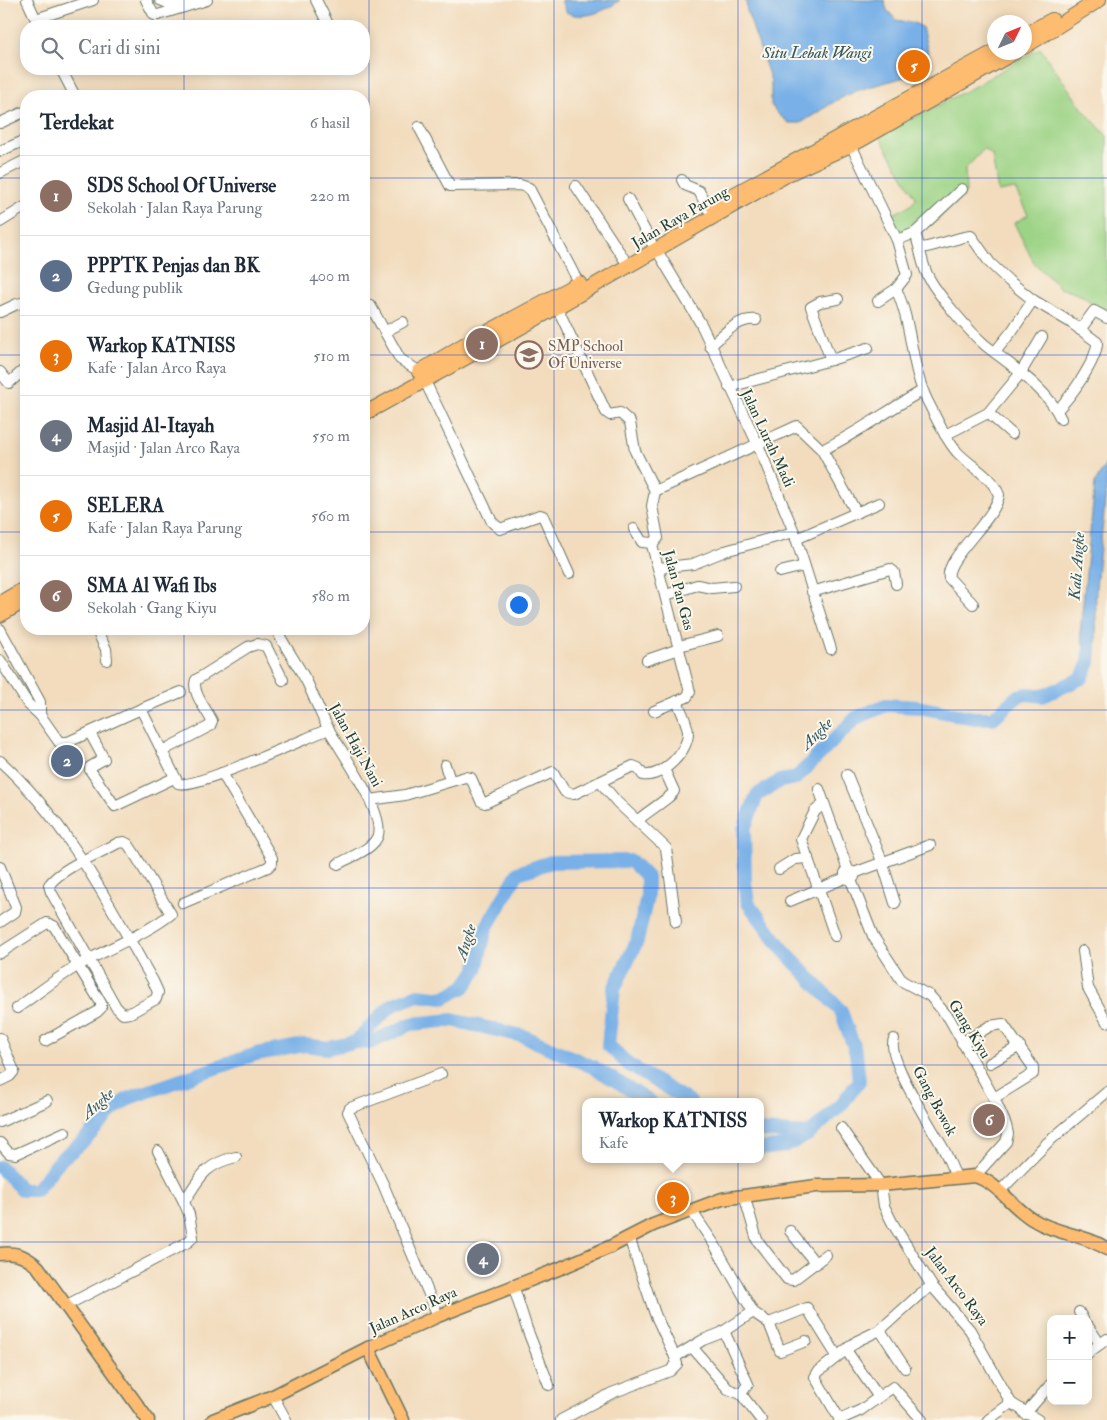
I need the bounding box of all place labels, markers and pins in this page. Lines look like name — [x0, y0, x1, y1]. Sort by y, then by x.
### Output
pin: 5 — [898, 47, 930, 85]
pin: 1 — [466, 325, 498, 363]
place label: SMP School Of Universe — [548, 337, 623, 373]
school or university icon: SMP School Of Universe — [514, 340, 544, 370]
pin: 2 — [51, 742, 83, 780]
pin: 6 — [973, 1101, 1005, 1139]
pin: 3 — [657, 1179, 689, 1217]
pin: 4 — [467, 1240, 499, 1278]

